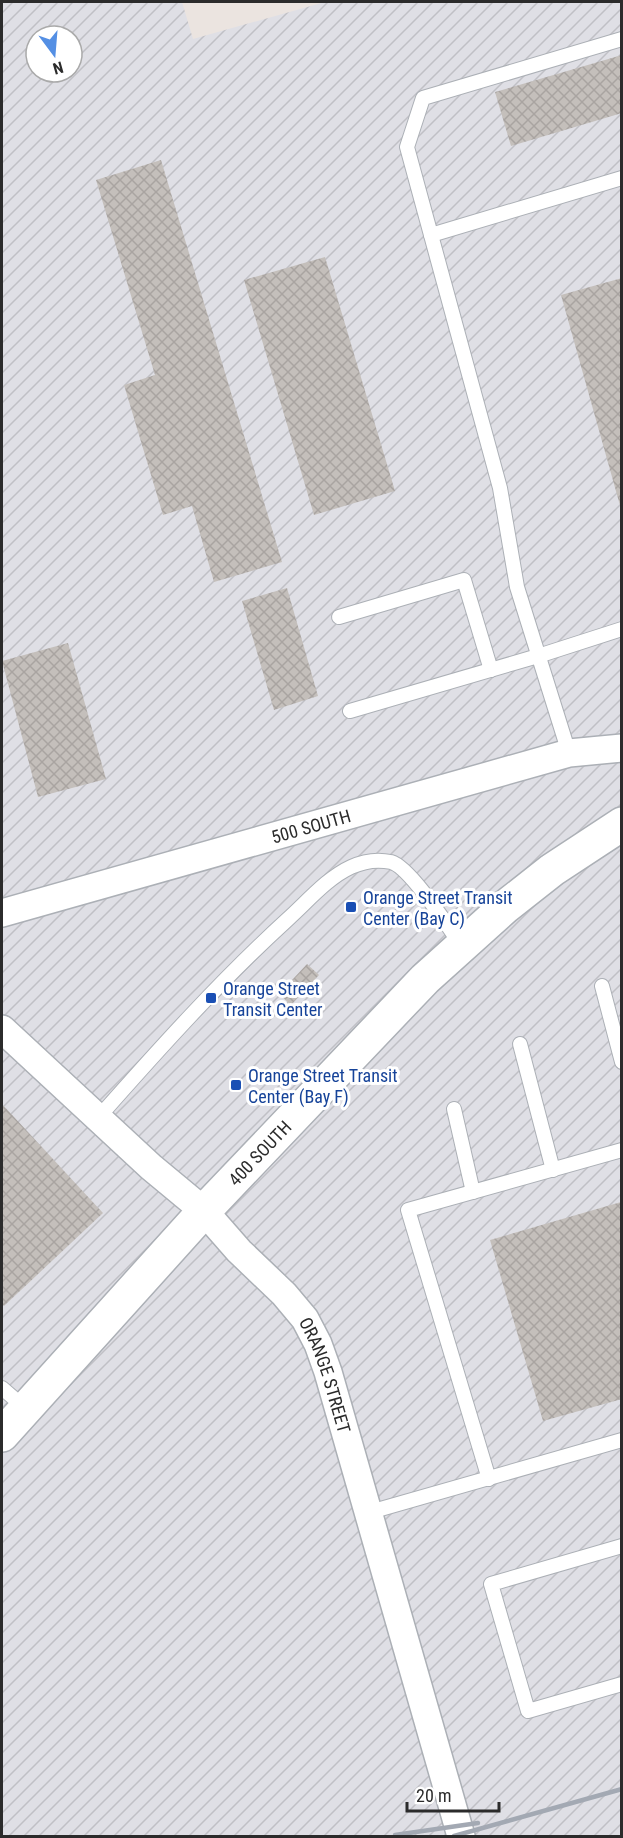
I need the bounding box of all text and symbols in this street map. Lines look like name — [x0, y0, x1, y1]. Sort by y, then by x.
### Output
north arrow — [24, 24, 84, 84]
text: N — [51, 57, 65, 78]
street label: 500 SOUTH — [269, 805, 353, 847]
place label: Orange Street Transit Center (Bay C) — [363, 887, 513, 930]
marker: Orange Street Transit Center (Bay C) — [344, 900, 358, 914]
place label: Orange Street Transit Center — [223, 978, 323, 1020]
marker: Orange Street Transit Center — [204, 991, 218, 1005]
place label: Orange Street Transit Center (Bay F) — [248, 1065, 398, 1108]
marker: Orange Street Transit Center (Bay F) — [229, 1078, 243, 1092]
street label: 400 SOUTH — [224, 1116, 295, 1190]
street label: ORANGE STREET — [295, 1314, 355, 1435]
scale bar — [407, 1775, 498, 1813]
text: 20 m — [416, 1785, 451, 1806]

